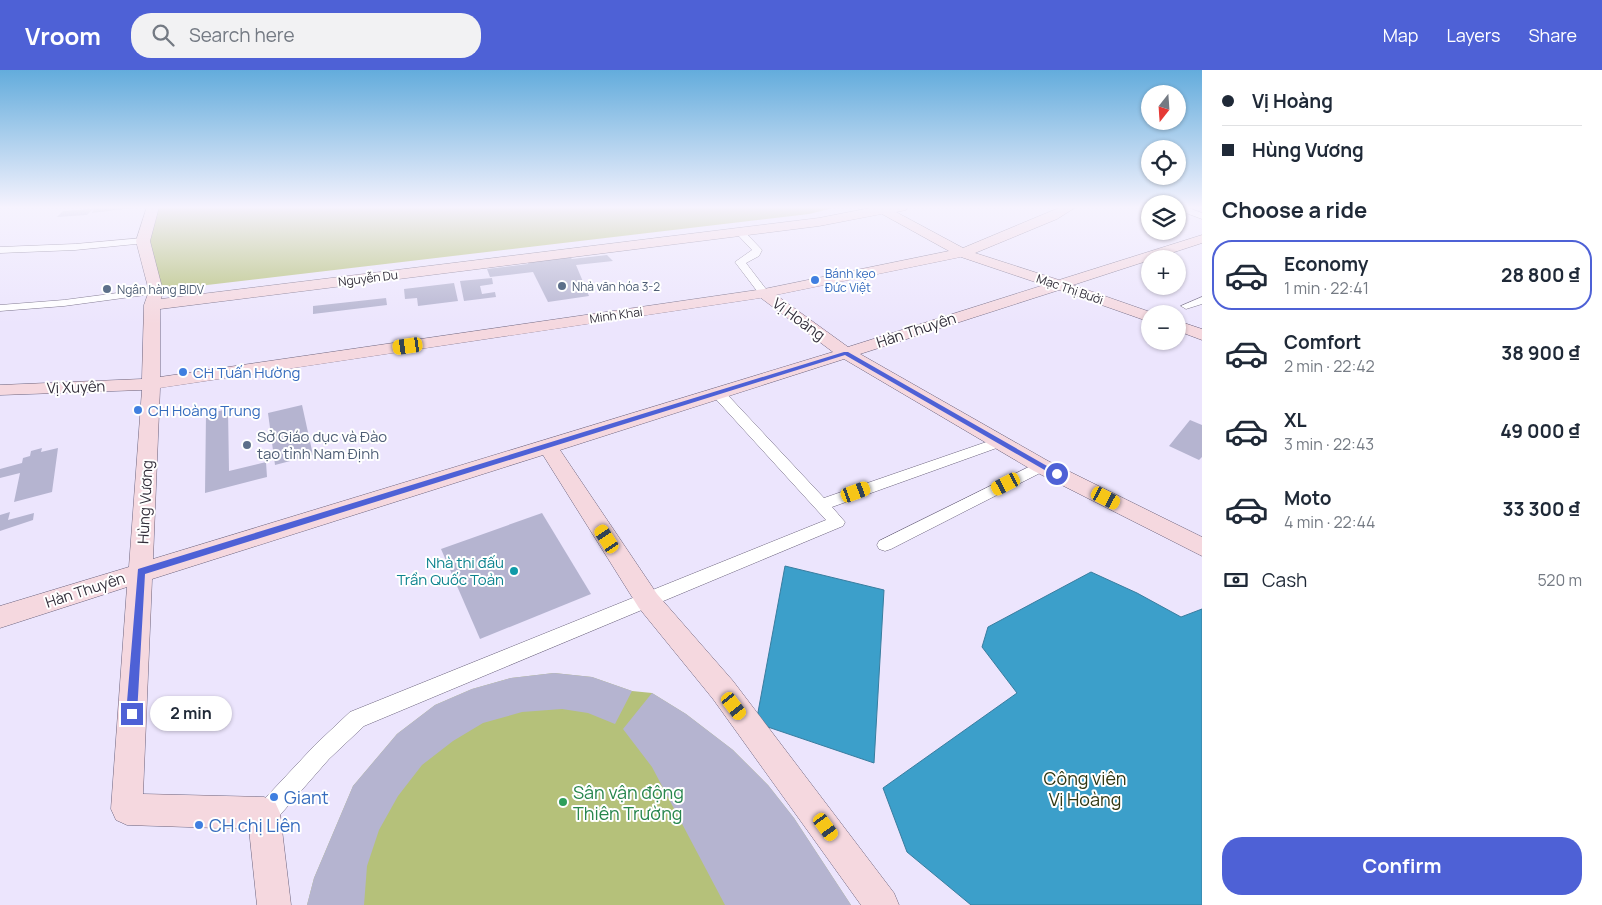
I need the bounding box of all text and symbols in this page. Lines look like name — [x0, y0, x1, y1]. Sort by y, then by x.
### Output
search box — [131, 13, 481, 58]
text: Vroom — [25, 19, 101, 52]
icon: search — [149, 21, 177, 49]
text: Search here — [189, 22, 295, 48]
text: Map — [1383, 23, 1418, 47]
text: Layers — [1446, 23, 1500, 47]
text: Share — [1528, 23, 1577, 47]
north arrow — [1141, 85, 1186, 130]
map controls — [1141, 85, 1186, 350]
text: Vị Hoàng — [1252, 88, 1333, 114]
text: Hùng Vương — [1252, 137, 1364, 163]
button: locate — [1141, 140, 1186, 185]
button: layers — [1141, 195, 1186, 240]
text: Choose a ride — [1222, 195, 1367, 225]
button: + — [1141, 250, 1186, 295]
text: Economy — [1284, 251, 1368, 277]
icon: car — [1224, 253, 1269, 298]
text: 28 800 ₫ — [1501, 262, 1580, 288]
place label: Bánh kẹo Đức Việt — [825, 265, 876, 296]
street label: Nguyễn Du — [337, 266, 399, 290]
street label: Mạc Thị Bưởi — [1034, 270, 1106, 308]
marker: Bánh kẹo Đức Việt — [809, 274, 821, 286]
text: 1 min · 22:41 — [1284, 277, 1369, 299]
place label: Nhà văn hóa 3-2 — [572, 278, 660, 295]
marker: Nhà văn hóa 3-2 — [556, 280, 568, 292]
place label: Ngân hàng BIDV — [117, 281, 205, 298]
marker: Ngân hàng BIDV — [101, 283, 113, 295]
street label: Vị Hoàng — [768, 293, 830, 345]
street label: Minh Khai — [588, 303, 644, 327]
button: − — [1141, 305, 1186, 350]
street label: Hàn Thuyên — [873, 307, 959, 353]
text: Comfort — [1284, 329, 1361, 355]
icon: car — [1224, 331, 1269, 376]
car — [392, 336, 423, 356]
text: 38 900 ₫ — [1501, 340, 1580, 366]
text: 2 min · 22:42 — [1284, 355, 1375, 377]
place label: CH Tuấn Hường — [193, 362, 300, 383]
marker: CH Tuấn Hường — [177, 366, 189, 378]
street label: Vị Xuyên — [46, 375, 106, 399]
place label: CH Hoàng Trung — [148, 400, 261, 421]
marker: CH Hoàng Trung — [132, 404, 144, 416]
text: XL — [1284, 407, 1307, 433]
icon: car — [1224, 409, 1269, 454]
text: 49 000 ₫ — [1500, 418, 1580, 444]
place label: Sở Giáo dục và Đào tạo tỉnh Nam Định — [257, 426, 387, 464]
text: 3 min · 22:43 — [1284, 433, 1374, 455]
marker: Sở Giáo dục và Đào tạo tỉnh Nam Định — [241, 439, 253, 451]
street label: Hùng Vương — [132, 459, 158, 545]
route start — [1046, 463, 1068, 485]
car — [989, 471, 1022, 497]
car — [839, 480, 872, 504]
car — [1089, 485, 1122, 511]
text: Moto — [1284, 485, 1331, 511]
icon: car — [1224, 487, 1269, 532]
text: 33 300 ₫ — [1503, 496, 1580, 522]
text: 4 min · 22:44 — [1284, 511, 1376, 533]
car — [592, 522, 621, 556]
place label: Nhà thi đấu Trần Quốc Toản — [397, 552, 504, 590]
marker: Nhà thi đấu Trần Quốc Toản — [508, 565, 520, 577]
icon: cash — [1222, 566, 1250, 594]
street label: Hàn Thuyên — [42, 567, 128, 613]
text: Cash — [1262, 567, 1307, 593]
text: 520 m — [1538, 569, 1582, 591]
car — [718, 690, 749, 722]
callout: 2 min — [150, 696, 232, 732]
text: 2 min — [170, 702, 212, 724]
route end — [121, 703, 143, 725]
park label: Công viên Vị Hoàng — [1044, 766, 1126, 811]
place label: Sân vận động Thiên Trường — [573, 780, 684, 825]
place label: Giant — [284, 785, 329, 809]
marker: Giant — [268, 791, 280, 803]
marker: Sân vận động Thiên Trường — [557, 796, 569, 808]
car — [811, 810, 840, 844]
place label: CH chị Liên — [209, 813, 301, 837]
marker: CH chị Liên — [193, 819, 205, 831]
button: Confirm — [1222, 837, 1582, 895]

